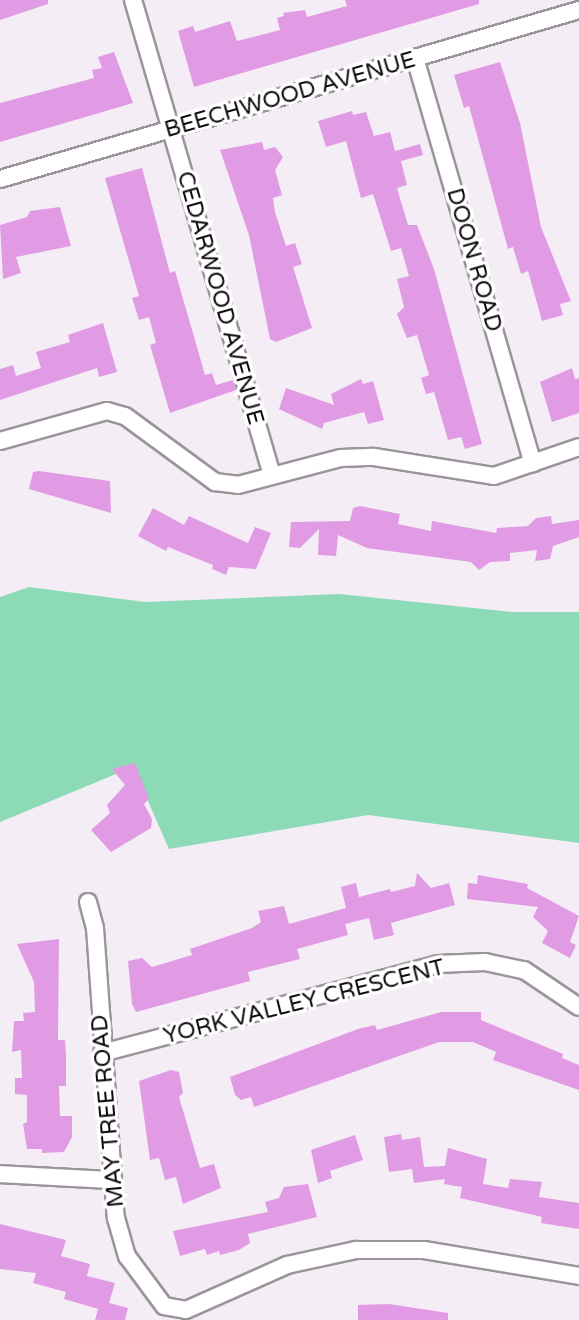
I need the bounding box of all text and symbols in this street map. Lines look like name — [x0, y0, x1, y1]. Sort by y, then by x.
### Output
street label: BEECHWOOD AVENUE — [161, 46, 419, 144]
street label: CEDARWOOD AVENUE — [171, 168, 269, 428]
street label: DOON ROAD — [440, 185, 508, 335]
street label: YORK VALLEY CRESCENT — [161, 954, 447, 1050]
street label: MAY TREE ROAD — [86, 1013, 130, 1209]

